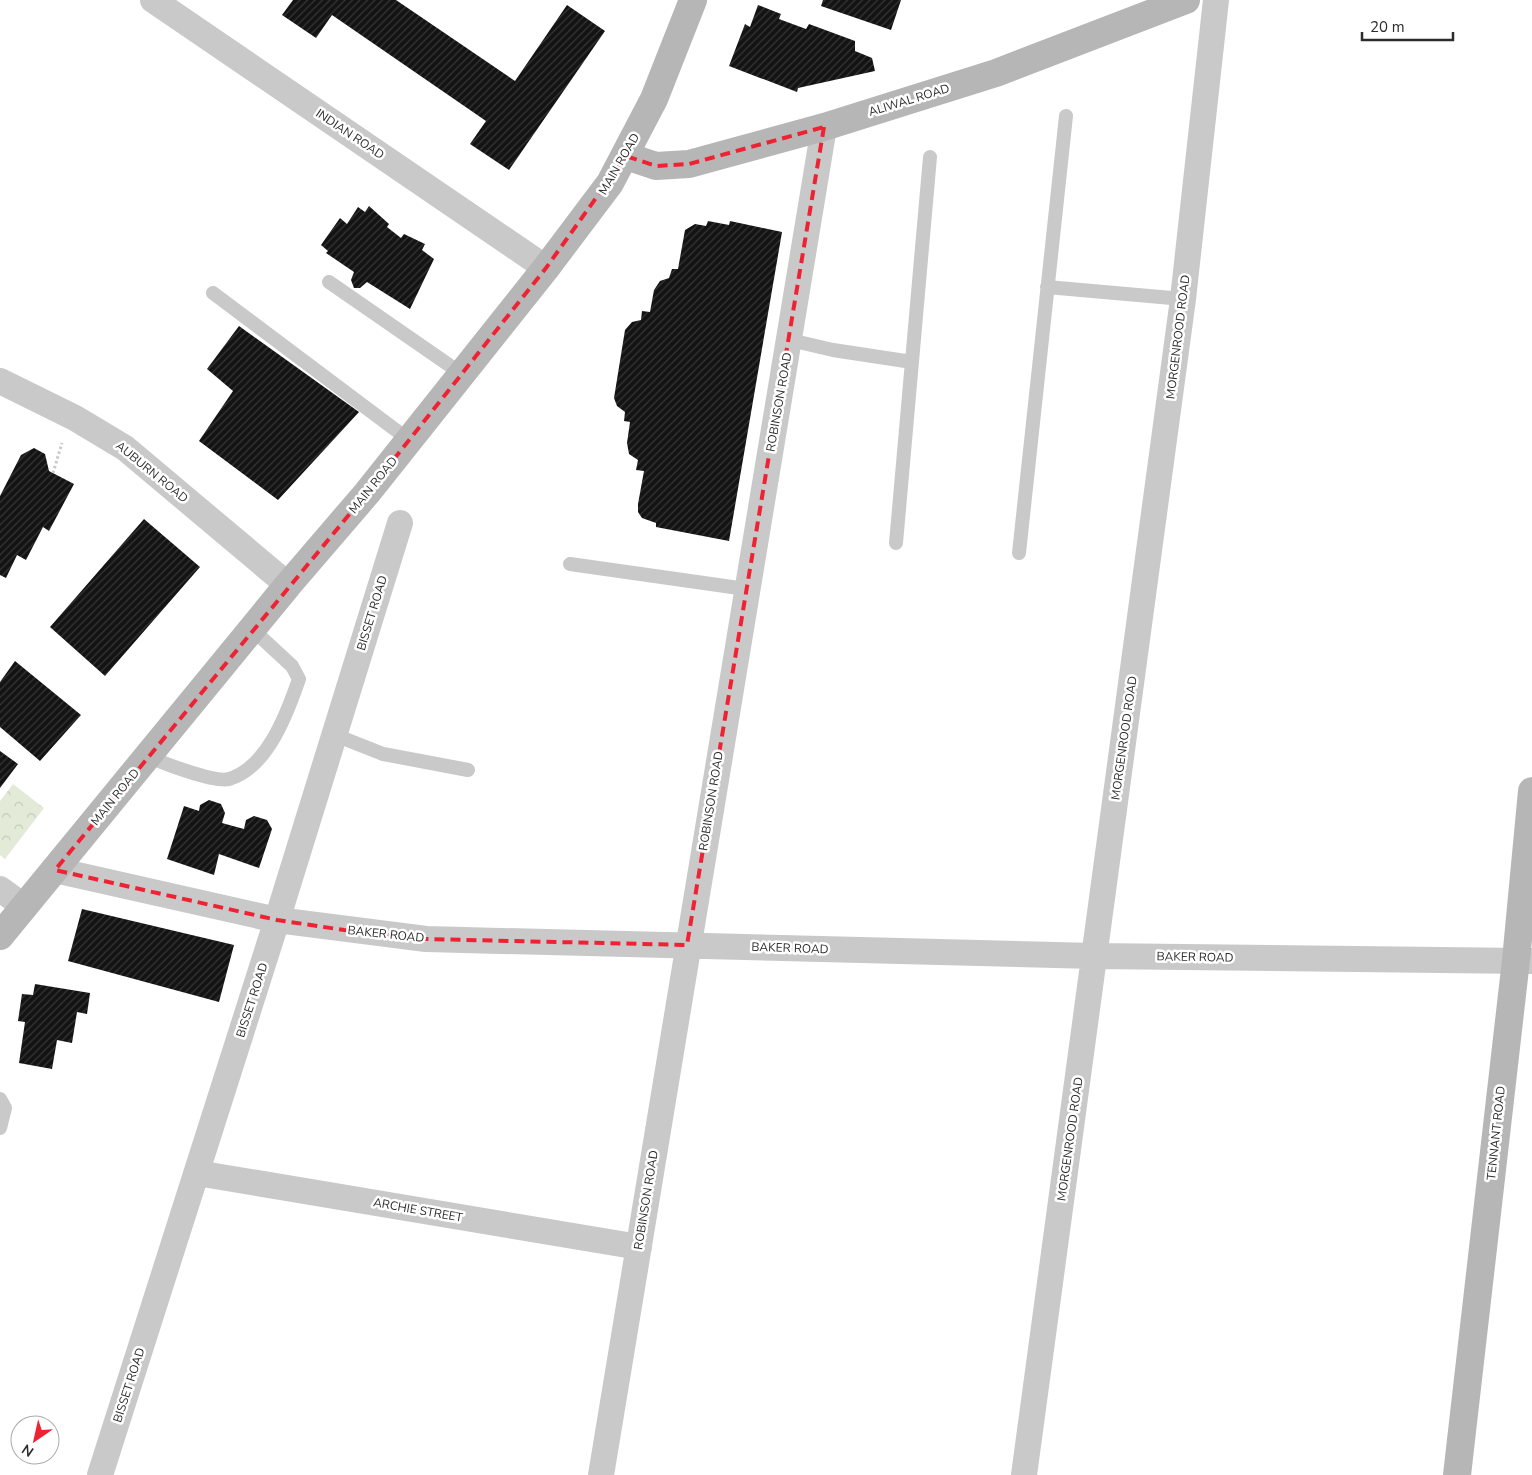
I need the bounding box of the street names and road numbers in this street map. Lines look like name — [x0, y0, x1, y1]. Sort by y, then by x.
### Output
street label: ALIWAL ROAD — [867, 80, 952, 120]
street label: INDIAN ROAD — [313, 105, 387, 163]
street label: MAIN ROAD — [595, 130, 643, 198]
street label: MORGENROOD ROAD — [1162, 274, 1194, 400]
street label: ROBINSON ROAD — [762, 351, 796, 453]
street label: AUBURN ROAD — [112, 438, 192, 506]
street label: MAIN ROAD — [345, 453, 401, 517]
street label: BISSET ROAD — [353, 573, 391, 653]
street label: MORGENROOD ROAD — [1107, 675, 1141, 801]
street label: ROBINSON ROAD — [695, 750, 727, 852]
street label: MAIN ROAD — [87, 765, 143, 829]
street label: BAKER ROAD — [347, 922, 425, 946]
street label: BAKER ROAD — [751, 939, 829, 957]
street label: BAKER ROAD — [1156, 948, 1234, 966]
street label: BISSET ROAD — [232, 960, 272, 1039]
street label: MORGENROOD ROAD — [1053, 1076, 1087, 1202]
street label: TENNANT ROAD — [1483, 1085, 1509, 1181]
street label: ROBINSON ROAD — [630, 1149, 662, 1251]
street label: ARCHIE STREET — [372, 1194, 465, 1226]
street label: BISSET ROAD — [109, 1345, 149, 1424]

